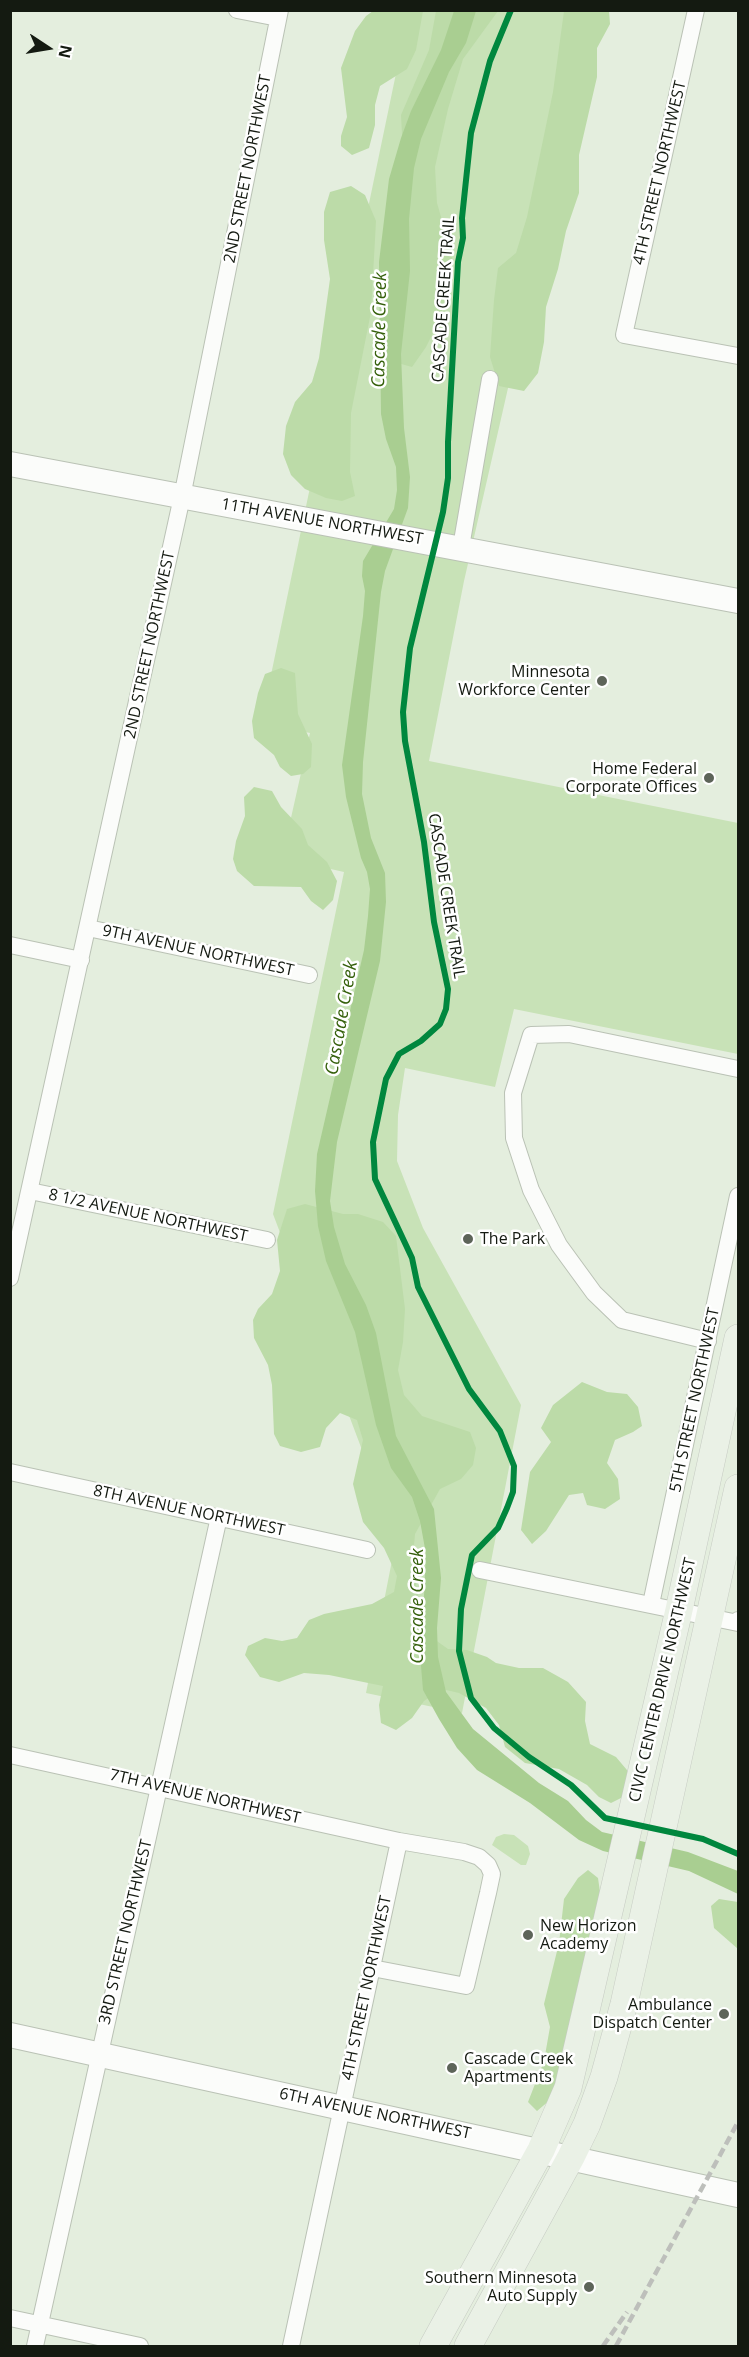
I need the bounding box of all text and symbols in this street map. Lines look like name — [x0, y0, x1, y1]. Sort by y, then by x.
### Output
north arrow — [18, 18, 78, 78]
text: N — [53, 43, 78, 60]
street label: 2ND STREET NORTHWEST — [220, 73, 276, 265]
street label: 4TH STREET NORTHWEST — [629, 79, 691, 267]
street label: CASCADE CREEK TRAIL — [429, 215, 459, 383]
water label: Cascade Creek — [368, 272, 392, 388]
street label: 11TH AVENUE NORTHWEST — [220, 495, 424, 549]
street label: 2ND STREET NORTHWEST — [121, 549, 179, 741]
place label: Minnesota Workforce Center — [458, 662, 590, 700]
marker: Minnesota Workforce Center — [595, 674, 609, 688]
place label: Home Federal Corporate Offices — [566, 759, 697, 797]
marker: Home Federal Corporate Offices — [702, 771, 716, 785]
street label: CASCADE CREEK TRAIL — [423, 812, 469, 980]
street label: 9TH AVENUE NORTHWEST — [100, 921, 296, 981]
water label: Cascade Creek — [321, 959, 363, 1077]
street label: 8 1/2 AVENUE NORTHWEST — [47, 1185, 249, 1247]
place label: The Park — [480, 1229, 545, 1249]
marker: The Park — [461, 1232, 475, 1246]
street label: 5TH STREET NORTHWEST — [666, 1306, 724, 1494]
street label: 8TH AVENUE NORTHWEST — [91, 1481, 287, 1541]
water label: Cascade Creek — [407, 1548, 429, 1664]
street label: CIVIC CENTER DRIVE NORTHWEST — [625, 1556, 701, 1804]
street label: 7TH AVENUE NORTHWEST — [108, 1766, 302, 1828]
street label: 3RD STREET NORTHWEST — [95, 1838, 157, 2026]
street label: 4TH STREET NORTHWEST — [338, 1894, 396, 2082]
place label: New Horizon Academy — [540, 1916, 637, 1954]
marker: New Horizon Academy — [521, 1928, 535, 1942]
place label: Ambulance Dispatch Center — [593, 1995, 712, 2033]
marker: Ambulance Dispatch Center — [717, 2007, 731, 2021]
place label: Cascade Creek Apartments — [464, 2049, 573, 2087]
marker: Cascade Creek Apartments — [445, 2061, 459, 2075]
street label: 6TH AVENUE NORTHWEST — [277, 2084, 473, 2144]
place label: Southern Minnesota Auto Supply — [425, 2268, 577, 2306]
marker: Southern Minnesota Auto Supply — [582, 2280, 596, 2294]

